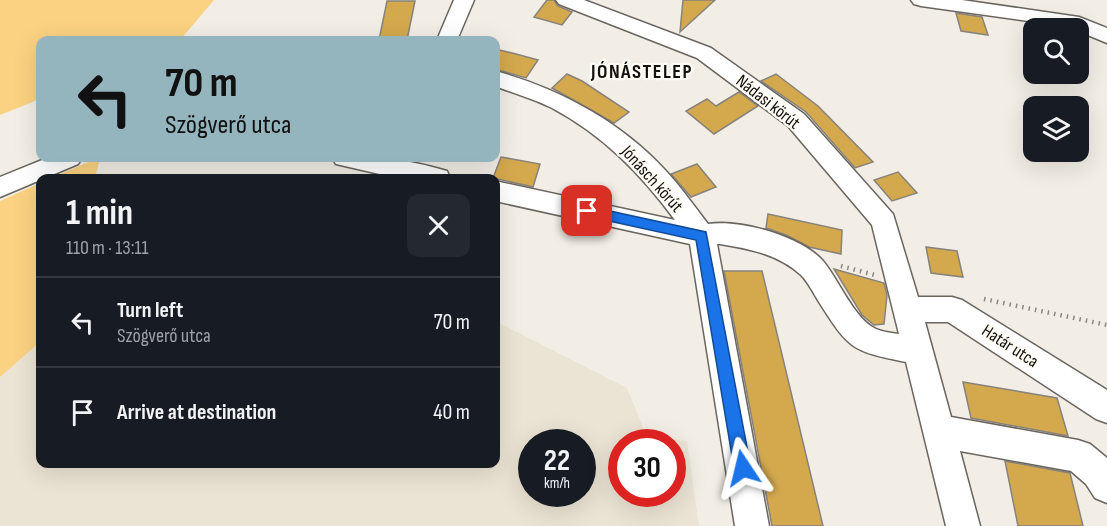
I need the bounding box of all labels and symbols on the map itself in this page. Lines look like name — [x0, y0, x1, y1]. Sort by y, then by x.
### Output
district label: JÓNÁSTELEP — [590, 60, 693, 84]
street label: Nádasi körút — [732, 70, 805, 134]
street label: Jónásch körút — [616, 141, 688, 217]
pin — [561, 185, 612, 236]
street label: Határ utca — [978, 320, 1042, 372]
speed limit sign: 30 — [608, 429, 686, 507]
position arrow — [711, 436, 775, 500]

